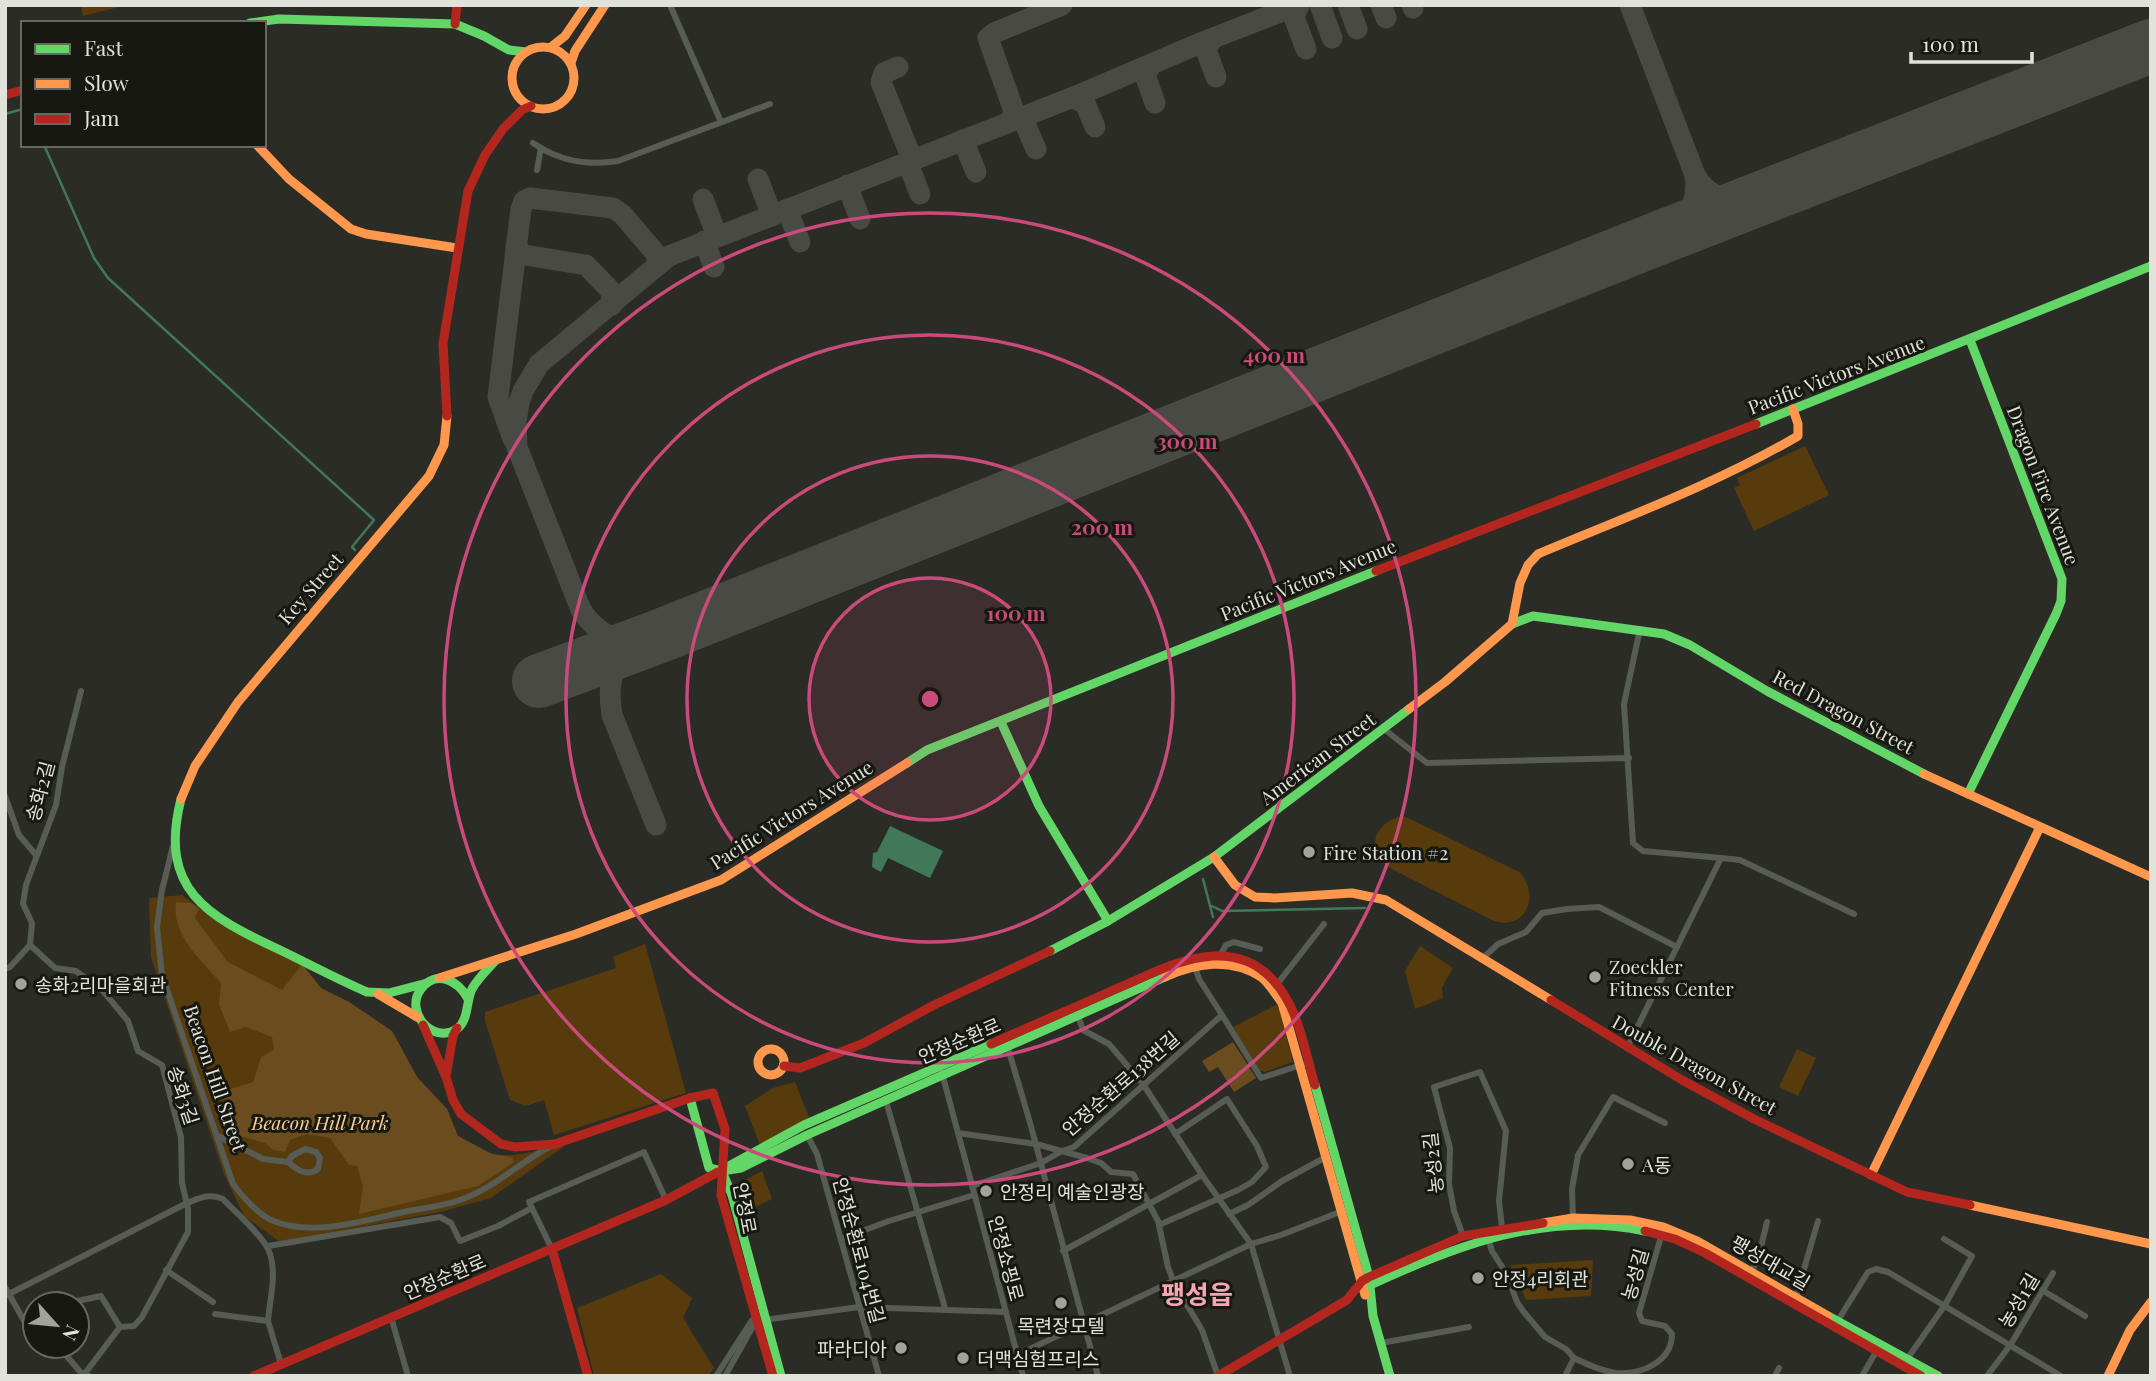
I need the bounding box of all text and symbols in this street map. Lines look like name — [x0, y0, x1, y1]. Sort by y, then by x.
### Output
legend — [21, 21, 266, 147]
scale bar — [1911, 21, 2032, 65]
text: 100 m — [1922, 29, 1979, 57]
text: Fast — [84, 33, 123, 61]
text: Slow — [84, 68, 129, 96]
text: Jam — [83, 103, 120, 131]
street label: Pacific Victors Avenue — [1744, 328, 1928, 420]
text: 400 m — [1243, 340, 1305, 368]
street label: Dragon Fire Avenue — [2002, 402, 2086, 568]
text: 300 m — [1156, 426, 1218, 454]
text: 200 m — [1071, 512, 1133, 540]
street label: Pacific Victors Avenue — [1216, 532, 1400, 626]
street label: Key Street — [272, 547, 348, 629]
text: 100 m — [986, 598, 1046, 626]
street label: Red Dragon Street — [1769, 663, 1920, 759]
centre of rings — [918, 687, 942, 711]
street label: American Street — [1253, 706, 1380, 811]
street label: Pacific Victors Avenue — [705, 753, 877, 875]
street label: 송화2길 — [18, 758, 60, 824]
place label: Fire Station #2 — [1323, 839, 1448, 865]
marker: Fire Station #2 — [1301, 844, 1317, 860]
place label: Zoeckler Fitness Center — [1609, 953, 1734, 1001]
marker: Zoeckler Fitness Center — [1587, 969, 1603, 985]
place label: 송화2리마을회관 — [35, 971, 166, 997]
marker: 송화2리마을회관 — [13, 976, 29, 992]
street label: Beacon Hill Street — [179, 1001, 253, 1155]
street label: Double Dragon Street — [1608, 1008, 1782, 1120]
street label: 안정순환로 — [914, 1011, 1004, 1069]
street label: 안정순환로138번길 — [1056, 1025, 1184, 1141]
street label: 송화3길 — [162, 1062, 206, 1128]
park label: Beacon Hill Park — [250, 1109, 389, 1135]
street label: 농성2길 — [1416, 1131, 1448, 1195]
place label: A동 — [1641, 1151, 1671, 1177]
marker: A동 — [1620, 1156, 1636, 1172]
street label: 안정순환로104번길 — [828, 1174, 892, 1326]
place label: 안정리 예술인광장 — [1000, 1178, 1145, 1204]
street label: 안정로 — [728, 1180, 764, 1236]
marker: 안정리 예술인광장 — [978, 1183, 994, 1199]
street label: 안정쇼핑로 — [983, 1212, 1031, 1304]
street label: 팽성대교길 — [1727, 1229, 1815, 1295]
street label: 농성길 — [1614, 1245, 1654, 1303]
street label: 안정순환로 — [399, 1247, 489, 1305]
place label: 안정4리회관 — [1492, 1265, 1589, 1291]
street label: 농성1길 — [1992, 1268, 2044, 1332]
marker: 안정4리회관 — [1470, 1270, 1486, 1286]
district label: 팽성읍 — [1161, 1276, 1233, 1311]
north arrow — [21, 1290, 91, 1360]
marker: 목련장모텔 — [1053, 1295, 1069, 1311]
place label: 목련장모텔 — [1017, 1312, 1105, 1338]
text: N — [57, 1321, 87, 1345]
place label: 파라디아 — [817, 1335, 887, 1361]
marker: 파라디아 — [893, 1340, 909, 1356]
place label: 더맥심험프리스 — [977, 1345, 1099, 1371]
marker: 더맥심험프리스 — [955, 1350, 971, 1366]

